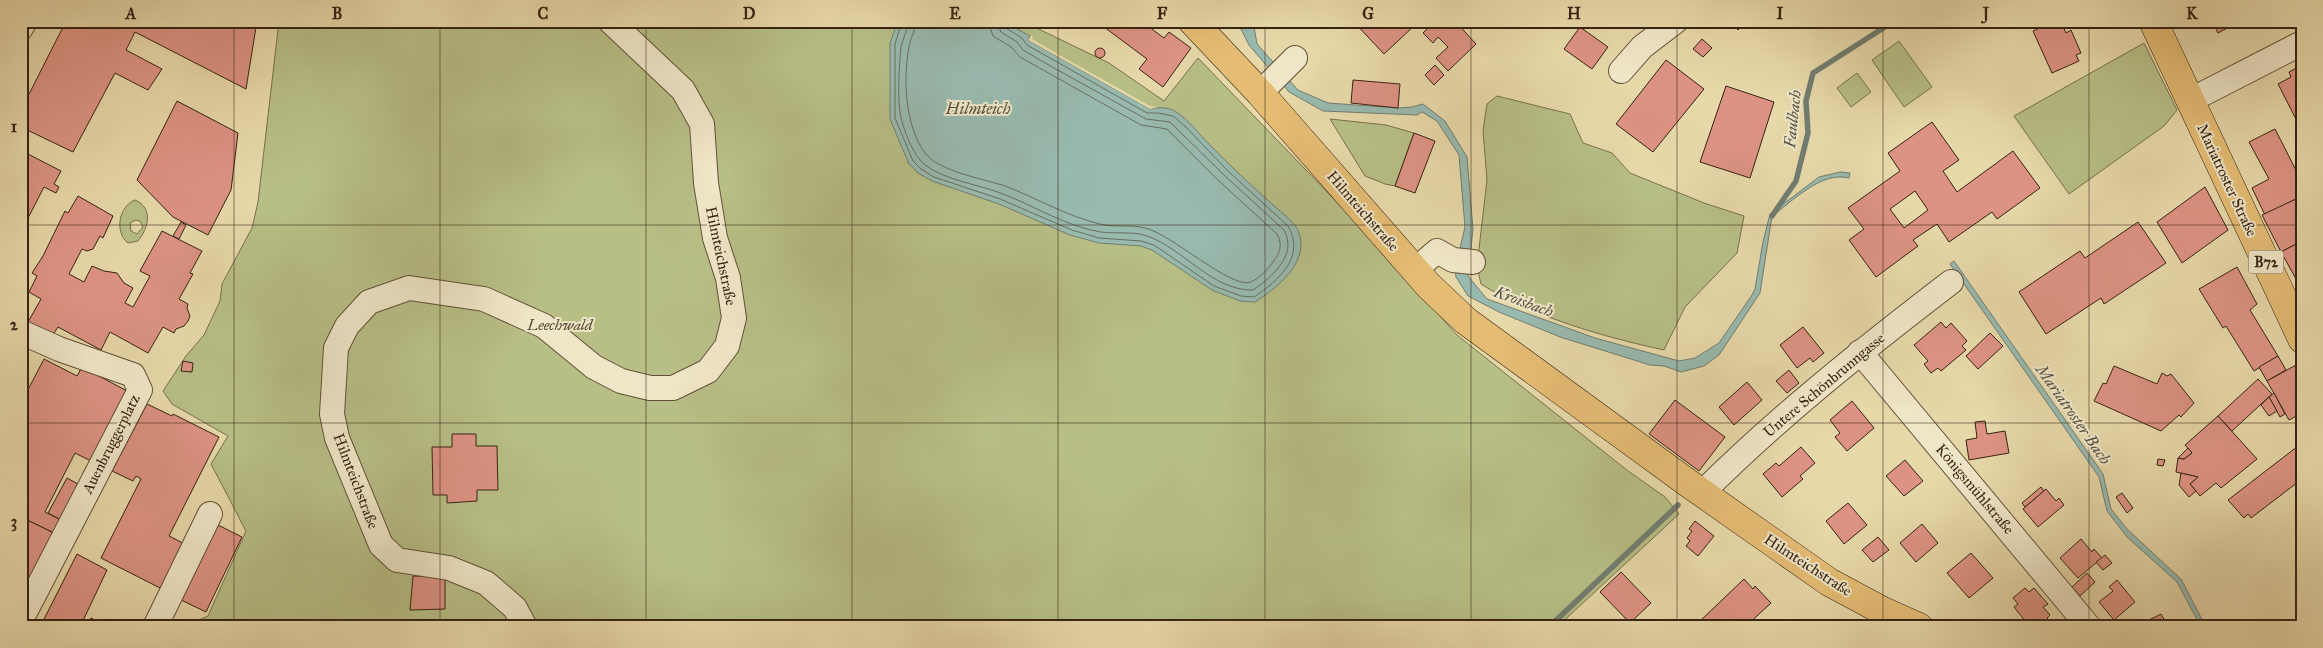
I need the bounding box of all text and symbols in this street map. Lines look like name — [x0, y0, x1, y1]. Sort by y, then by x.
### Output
text: A — [125, 4, 137, 23]
text: B — [332, 4, 342, 23]
text: C — [538, 4, 549, 23]
text: D — [743, 4, 756, 23]
text: E — [949, 4, 961, 23]
text: F — [1157, 4, 1168, 23]
text: G — [1362, 4, 1374, 23]
text: H — [1567, 4, 1581, 23]
text: I — [1777, 4, 1784, 23]
text: J — [1981, 4, 1990, 24]
text: K — [2186, 4, 2198, 23]
water label: Faulbach — [1780, 89, 1805, 150]
water label: Hilmteich — [944, 99, 1011, 118]
text: 1 — [11, 117, 18, 136]
street label: Mariatroster Straße — [2193, 121, 2261, 239]
street label: Hilmteichstraße — [1323, 167, 1403, 255]
street label: Hilmteichstraße — [702, 205, 740, 307]
road number: B72 — [2248, 250, 2284, 274]
water label: Kroisbach — [1491, 282, 1556, 321]
text: 2 — [10, 315, 19, 334]
park label: Leechwald — [526, 316, 594, 334]
street label: Untere Schönbrunngasse — [1760, 329, 1888, 441]
water label: Mariatroster Bach — [2031, 359, 2115, 468]
street label: Auenbruggerplatz — [78, 391, 144, 498]
street label: Hilmteichstraße — [330, 431, 382, 531]
street label: Königsmühlstraße — [1932, 440, 2018, 538]
text: 3 — [11, 512, 17, 532]
street label: Hilmteichstraße — [1761, 530, 1855, 600]

